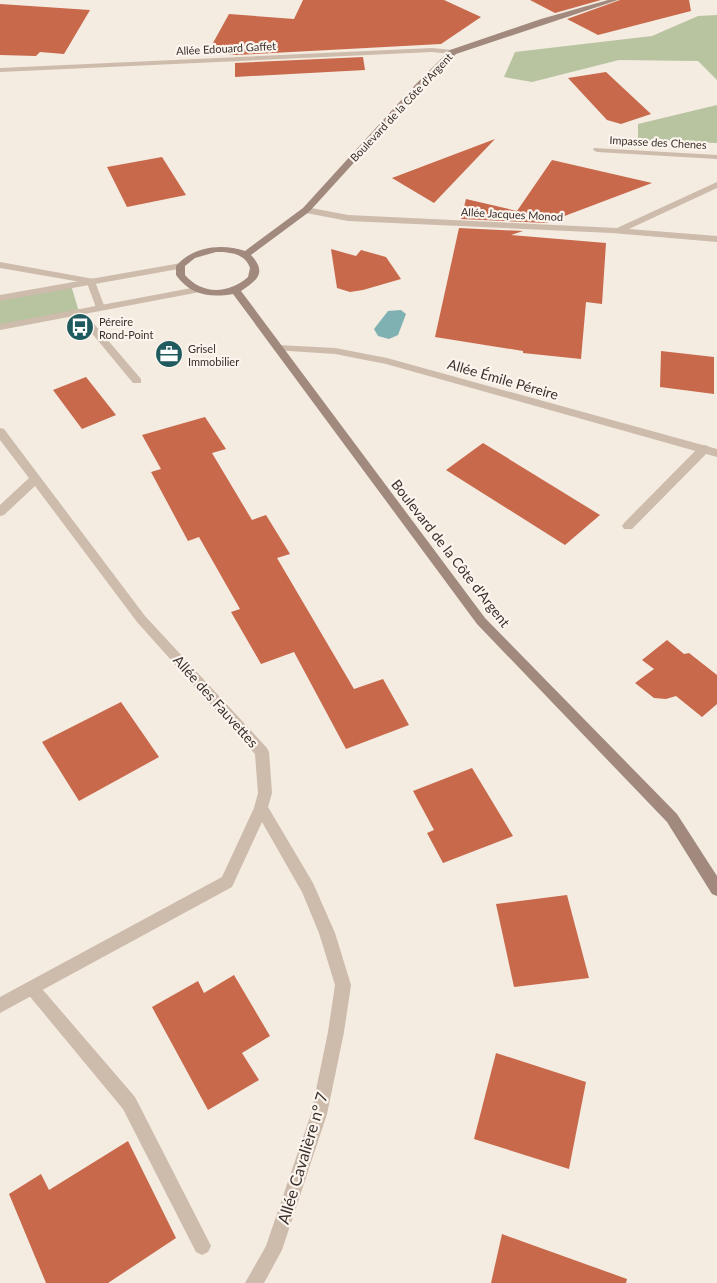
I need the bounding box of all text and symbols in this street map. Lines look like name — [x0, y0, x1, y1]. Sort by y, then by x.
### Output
street label: Allée Edouard Gaffet — [176, 39, 276, 57]
street label: Boulevard de la Côte d'Argent — [347, 50, 455, 164]
street label: Impasse des Chenes — [609, 133, 707, 151]
street label: Allée Jacques Monod — [461, 205, 563, 223]
bus stop icon: Péreire Rond-Point — [65, 312, 95, 342]
place label: Péreire Rond-Point — [99, 315, 153, 341]
office icon: Grisel Immobilier — [154, 339, 184, 369]
place label: Grisel Immobilier — [188, 342, 239, 368]
street label: Allée Émile Péreire — [446, 355, 560, 403]
street label: Boulevard de la Côte d'Argent — [388, 476, 514, 630]
street label: Allée des Fauvettes — [170, 651, 262, 751]
street label: Allée Cavalière n° 7 — [273, 1090, 331, 1226]

